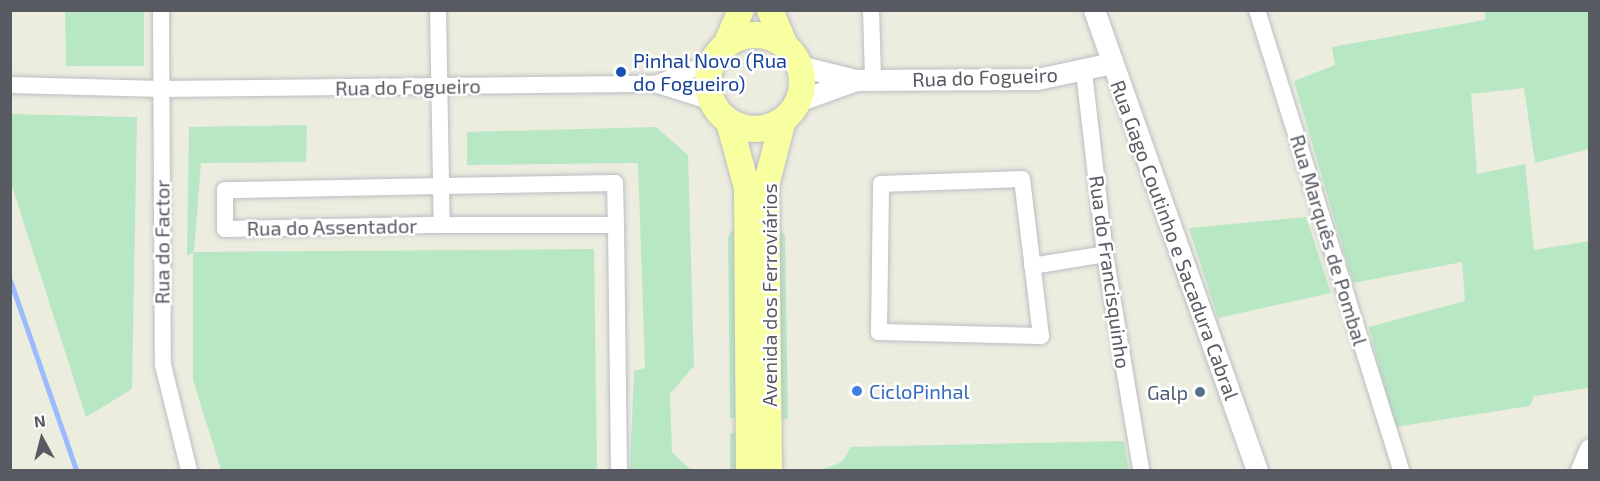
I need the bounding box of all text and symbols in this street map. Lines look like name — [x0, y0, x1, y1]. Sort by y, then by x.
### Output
place label: Pinhal Novo (Rua do Fogueiro) — [633, 48, 788, 95]
street label: Rua do Fogueiro — [912, 62, 1058, 92]
marker: Pinhal Novo (Rua do Fogueiro) — [614, 65, 628, 79]
street label: Rua do Fogueiro — [335, 74, 481, 100]
street label: Rua Gago Coutinho e Sacadura Cabral — [1106, 77, 1244, 403]
street label: Rua Marquês de Pombal — [1285, 132, 1373, 348]
street label: Rua do Francisquinho — [1085, 174, 1135, 370]
street label: Rua do Factor — [150, 180, 174, 304]
street label: Avenida dos Ferroviários — [757, 183, 781, 407]
street label: Rua do Assentador — [246, 214, 418, 240]
place label: CicloPinhal — [869, 379, 969, 403]
place label: Galp — [1147, 380, 1188, 404]
marker: CicloPinhal — [850, 384, 864, 398]
marker: Galp — [1193, 385, 1207, 399]
north arrow — [12, 409, 72, 469]
text: N — [33, 411, 47, 431]

